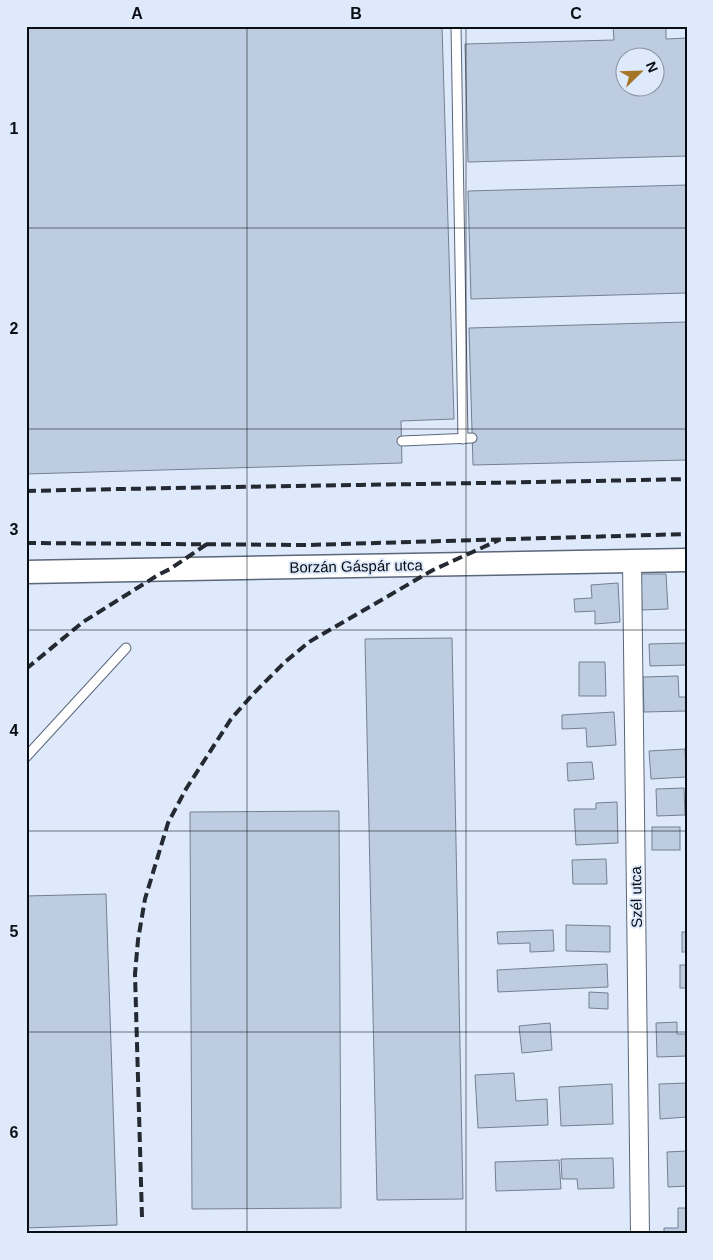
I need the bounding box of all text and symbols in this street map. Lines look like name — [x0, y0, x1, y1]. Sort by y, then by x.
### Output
text: A — [131, 5, 143, 22]
text: B — [350, 5, 362, 22]
text: C — [570, 5, 582, 22]
north arrow — [616, 48, 666, 98]
text: N — [643, 59, 661, 75]
text: 1 — [10, 120, 19, 137]
text: 2 — [10, 320, 19, 337]
text: 3 — [10, 521, 19, 538]
street label: Borzán Gáspár utca — [289, 556, 423, 576]
text: 4 — [10, 722, 19, 739]
street label: Szél utca — [627, 865, 645, 928]
text: 5 — [10, 923, 19, 940]
text: 6 — [10, 1124, 19, 1141]

